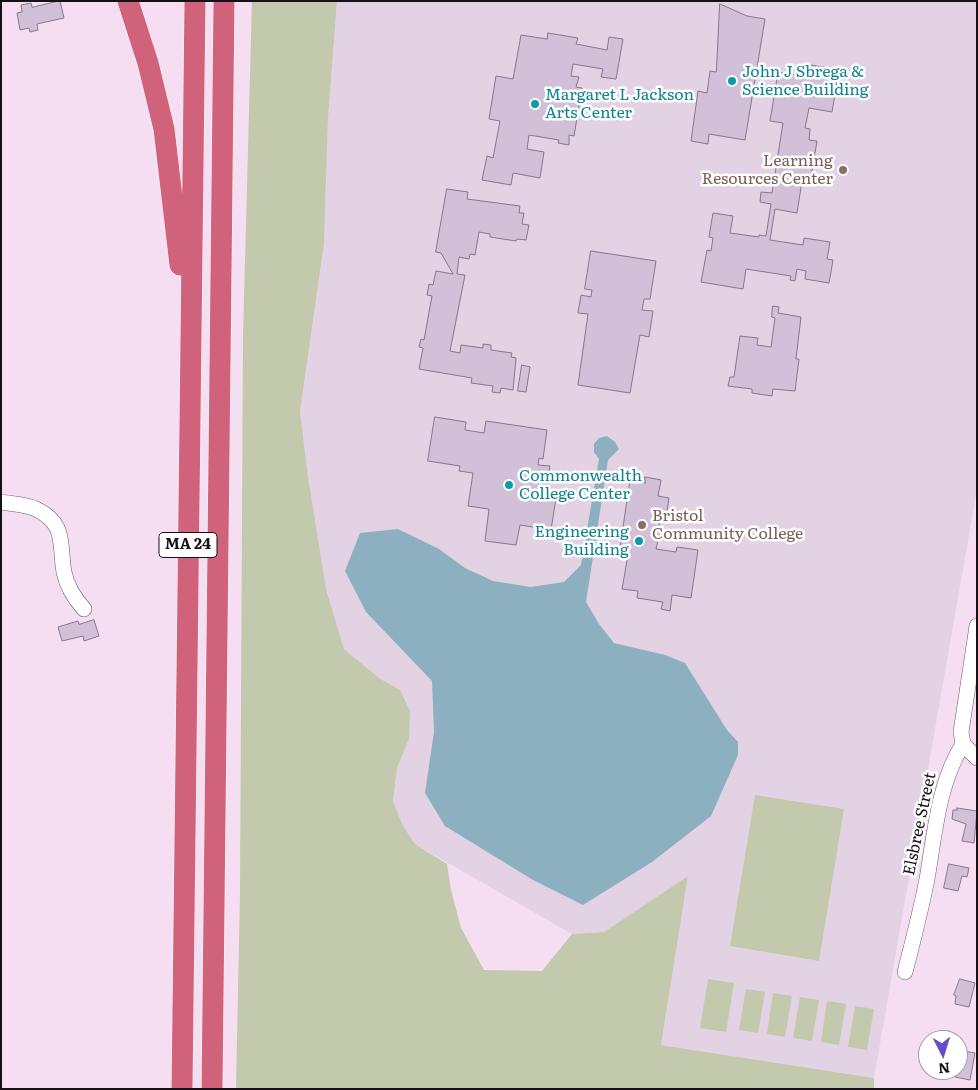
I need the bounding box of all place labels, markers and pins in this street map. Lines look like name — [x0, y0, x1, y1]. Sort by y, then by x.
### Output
place label: John J Sbrega & Science Building — [742, 62, 869, 100]
marker: John J Sbrega & Science Building — [726, 75, 738, 87]
place label: Margaret L Jackson Arts Center — [545, 85, 694, 123]
marker: Margaret L Jackson Arts Center — [529, 98, 541, 110]
place label: Learning Resources Center — [702, 151, 833, 189]
marker: Learning Resources Center — [837, 164, 849, 176]
place label: Commonwealth College Center — [519, 466, 642, 504]
marker: Commonwealth College Center — [503, 479, 515, 491]
place label: Bristol Community College — [652, 506, 803, 544]
marker: Bristol Community College — [636, 519, 648, 531]
place label: Engineering Building — [535, 522, 629, 560]
marker: Engineering Building — [633, 535, 645, 547]

